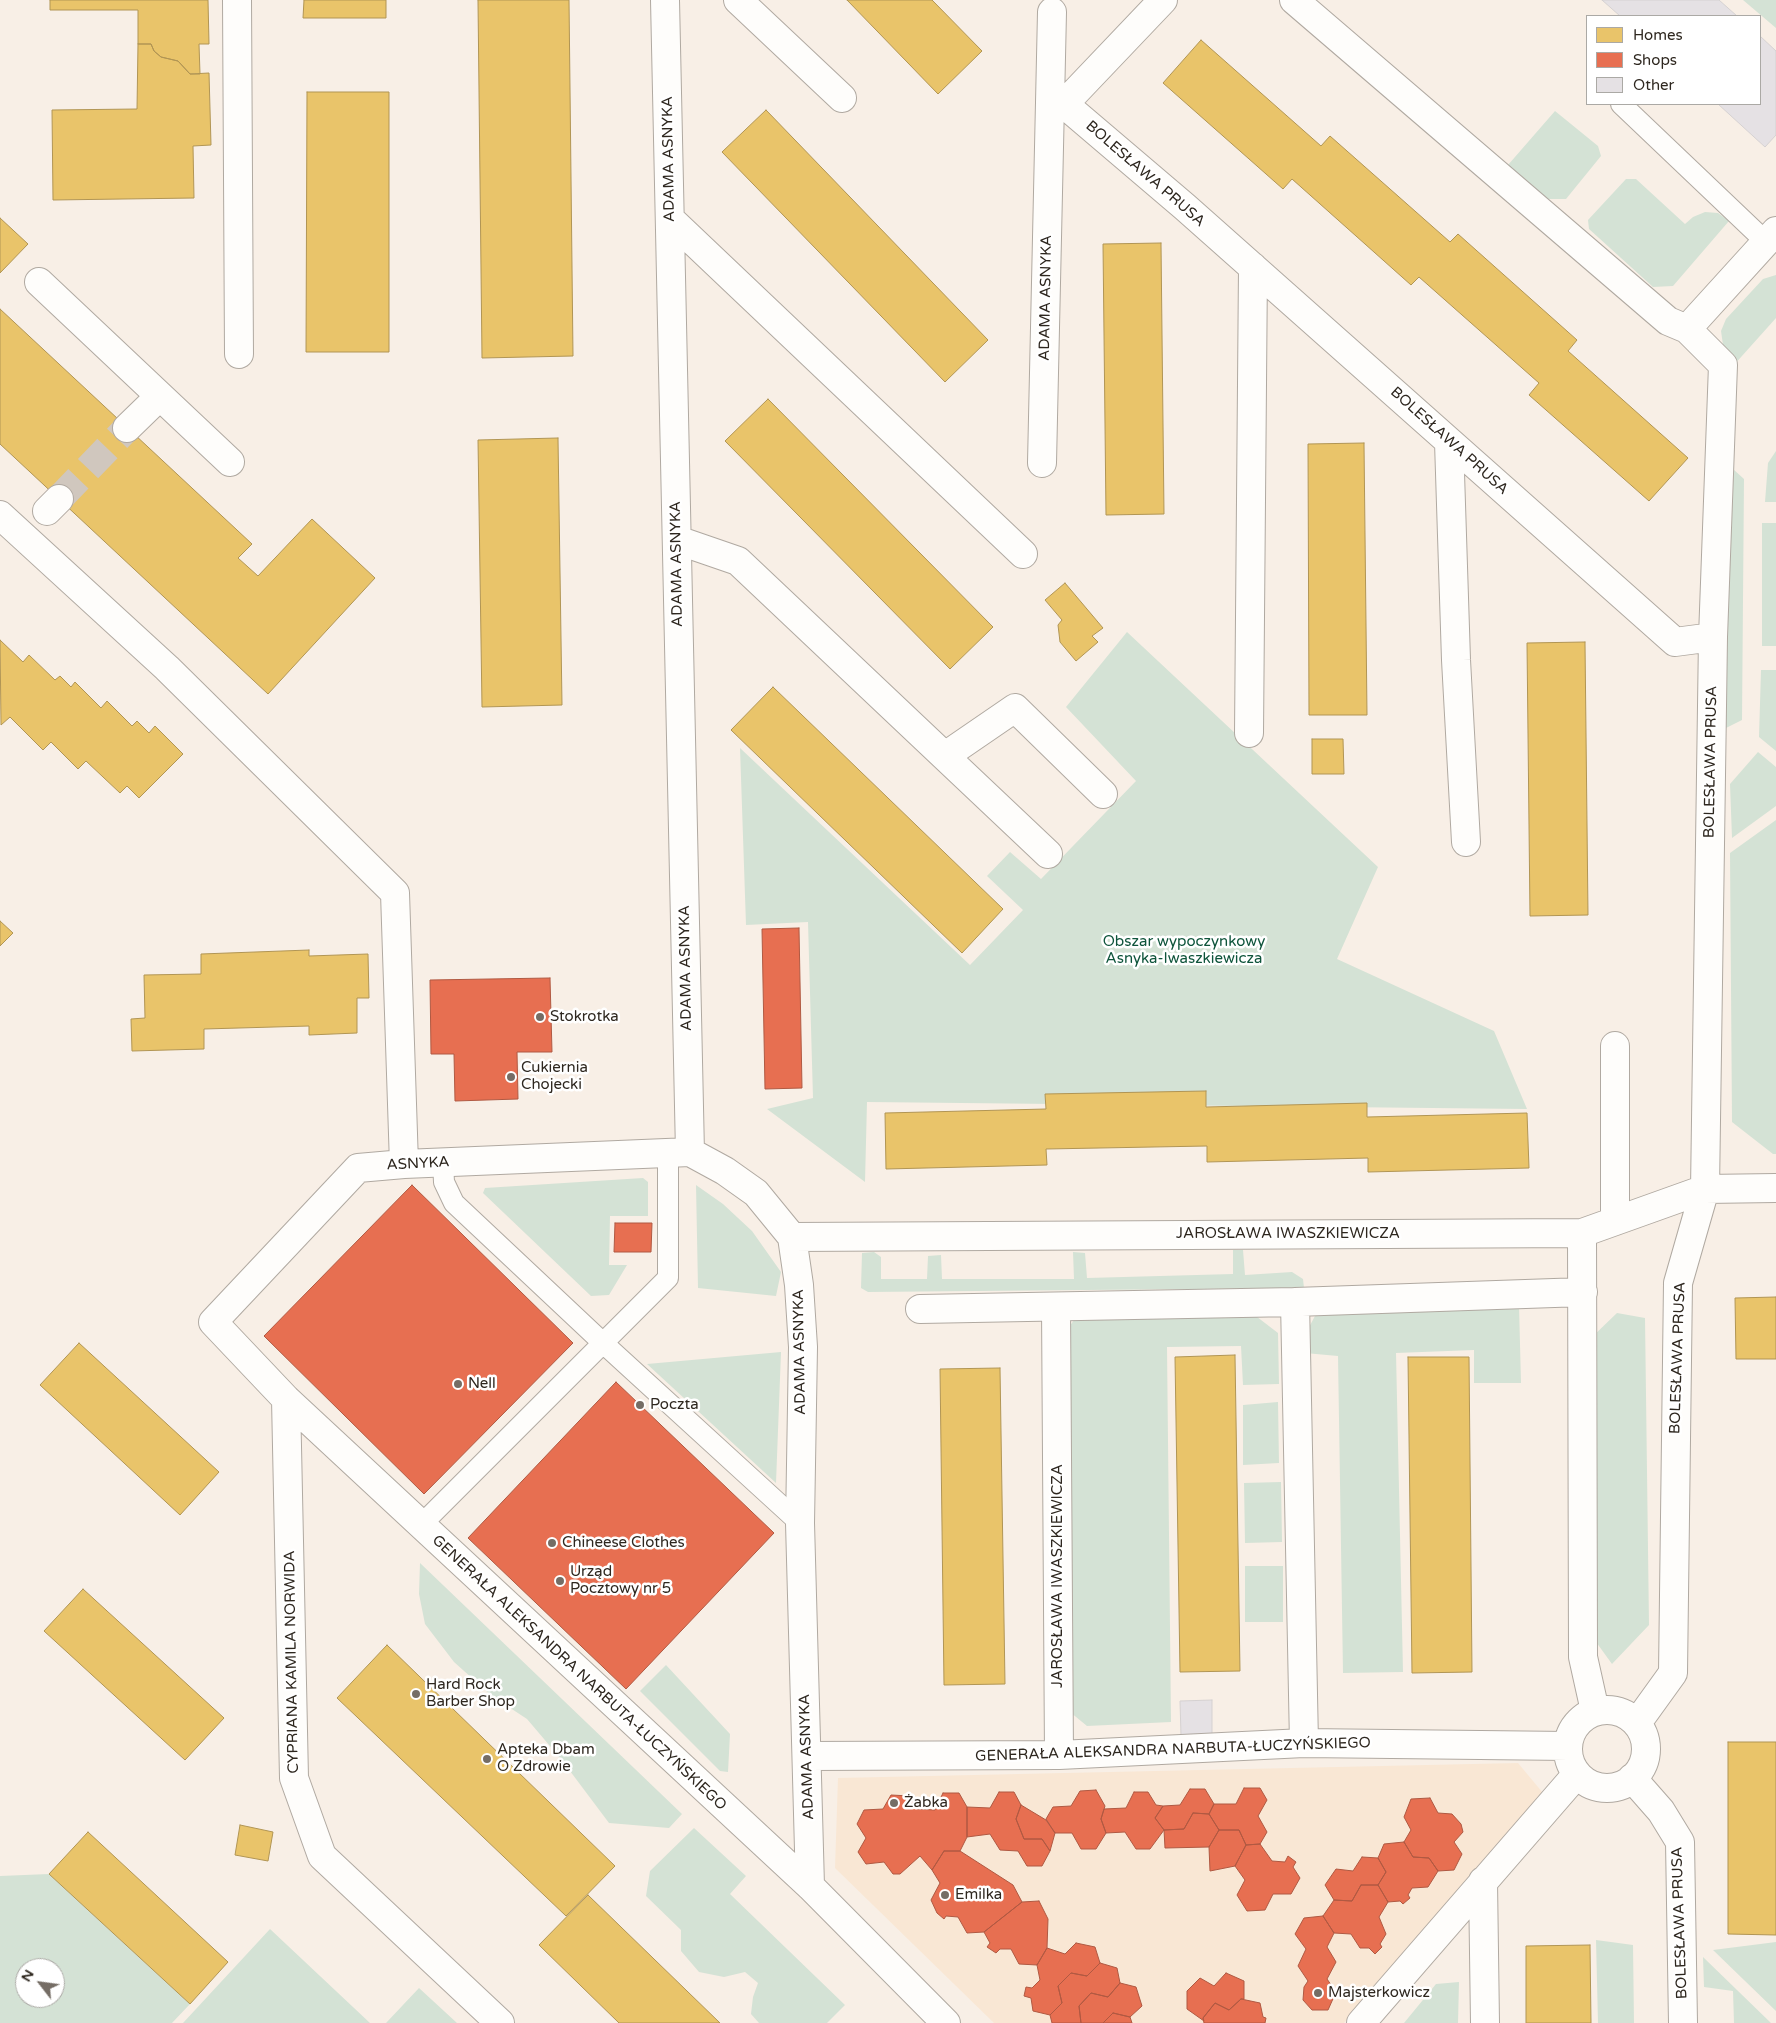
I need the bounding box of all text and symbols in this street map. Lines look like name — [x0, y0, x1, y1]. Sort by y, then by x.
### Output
legend — [1586, 15, 1761, 105]
text: Homes — [1633, 26, 1683, 44]
text: Shops — [1633, 51, 1677, 69]
text: Other — [1633, 76, 1674, 94]
street label: ADAMA ASNYKA — [659, 96, 679, 222]
street label: BOLESŁAWA PRUSA — [1082, 117, 1208, 231]
street label: ADAMA ASNYKA — [1036, 235, 1056, 361]
street label: BOLESŁAWA PRUSA — [1386, 383, 1512, 499]
street label: ADAMA ASNYKA — [667, 501, 687, 627]
street label: BOLESŁAWA PRUSA — [1701, 686, 1721, 838]
street label: ADAMA ASNYKA — [676, 905, 696, 1031]
park label: Obszar wypoczynkowy Asnyka-Iwaszkiewicza — [1103, 933, 1265, 968]
place label: Stokrotka — [550, 1008, 619, 1026]
marker: Stokrotka — [534, 1011, 546, 1023]
place label: Cukiernia Chojecki — [521, 1059, 588, 1094]
marker: Cukiernia Chojecki — [505, 1071, 517, 1083]
street label: ASNYKA — [386, 1153, 450, 1175]
street label: JAROSŁAWA IWASZKIEWICZA — [1176, 1225, 1400, 1243]
street label: BOLESŁAWA PRUSA — [1666, 1282, 1690, 1434]
street label: ADAMA ASNYKA — [790, 1289, 810, 1415]
place label: Nell — [468, 1375, 496, 1393]
marker: Nell — [452, 1378, 464, 1390]
place label: Poczta — [650, 1396, 699, 1414]
marker: Poczta — [634, 1399, 646, 1411]
street label: JAROSŁAWA IWASZKIEWICZA — [1049, 1464, 1067, 1688]
street label: GENERAŁA ALEKSANDRA NARBUTA-ŁUCZYŃSKIEGO — [428, 1531, 730, 1815]
place label: Chineese Clothes — [562, 1534, 685, 1552]
marker: Chineese Clothes — [546, 1537, 558, 1549]
street label: CYPRIANA KAMILA NORWIDA — [281, 1550, 303, 1774]
place label: Urząd Pocztowy nr 5 — [570, 1563, 671, 1598]
marker: Urząd Pocztowy nr 5 — [554, 1575, 566, 1587]
place label: Hard Rock Barber Shop — [426, 1676, 515, 1711]
marker: Hard Rock Barber Shop — [410, 1688, 422, 1700]
street label: ADAMA ASNYKA — [796, 1694, 818, 1820]
street label: GENERAŁA ALEKSANDRA NARBUTA-ŁUCZYŃSKIEGO — [975, 1734, 1371, 1766]
place label: Apteka Dbam O Zdrowie — [497, 1741, 595, 1776]
marker: Apteka Dbam O Zdrowie — [481, 1753, 493, 1765]
place label: Żabka — [904, 1794, 948, 1812]
marker: Żabka — [888, 1797, 900, 1809]
street label: BOLESŁAWA PRUSA — [1668, 1847, 1692, 1999]
place label: Emilka — [955, 1886, 1002, 1904]
marker: Emilka — [939, 1889, 951, 1901]
north arrow — [15, 1958, 65, 2008]
text: N — [17, 1967, 38, 1985]
place label: Majsterkowicz — [1328, 1984, 1430, 2002]
marker: Majsterkowicz — [1312, 1987, 1324, 1999]

